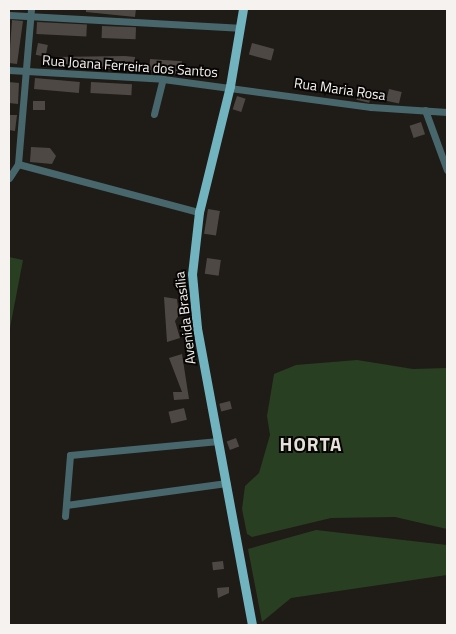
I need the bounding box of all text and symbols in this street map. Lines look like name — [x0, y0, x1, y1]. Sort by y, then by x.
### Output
street label: Rua Joana Ferreira dos Santos — [42, 51, 218, 81]
street label: Rua Maria Rosa — [293, 74, 387, 104]
street label: Avenida Brasília — [171, 271, 199, 365]
district label: HORTA — [279, 433, 343, 455]

